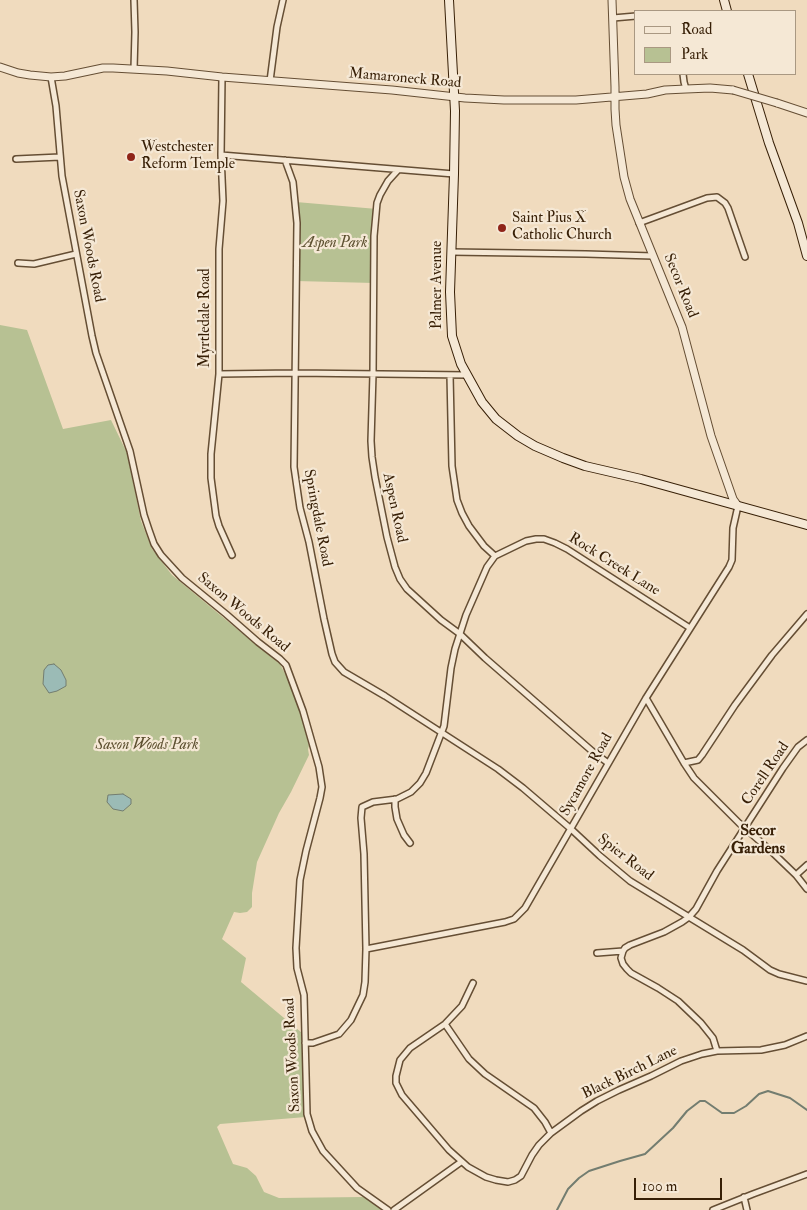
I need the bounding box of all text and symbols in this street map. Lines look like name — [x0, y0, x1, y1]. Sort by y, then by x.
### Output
legend — [634, 10, 797, 75]
text: Road — [681, 20, 712, 39]
text: Park — [681, 45, 708, 64]
street label: Mamaroneck Road — [348, 65, 462, 93]
place label: Westchester Reform Temple — [141, 139, 235, 174]
marker: Westchester Reform Temple — [125, 151, 137, 163]
street label: Saxon Woods Road — [68, 188, 108, 304]
place label: Saint Pius X Catholic Church — [512, 210, 612, 245]
marker: Saint Pius X Catholic Church — [496, 222, 508, 234]
park label: Aspen Park — [303, 235, 367, 253]
street label: Palmer Avenue — [429, 241, 447, 329]
street label: Secor Road — [659, 251, 701, 321]
street label: Myrtledale Road — [197, 268, 215, 368]
street label: Springdale Road — [299, 468, 335, 568]
street label: Aspen Road — [378, 472, 410, 544]
street label: Rock Creek Lane — [565, 530, 663, 600]
street label: Saxon Woods Road — [193, 569, 293, 657]
street label: Sycamore Road — [557, 730, 617, 820]
park label: Saxon Woods Park — [95, 737, 199, 755]
street label: Corell Road — [738, 739, 794, 809]
district label: Secor Gardens — [731, 822, 785, 860]
street label: Spier Road — [593, 831, 657, 885]
street label: Saxon Woods Road — [281, 997, 305, 1113]
street label: Black Birch Lane — [580, 1042, 680, 1104]
scale bar — [637, 1168, 724, 1200]
text: 100 m — [642, 1177, 677, 1196]

